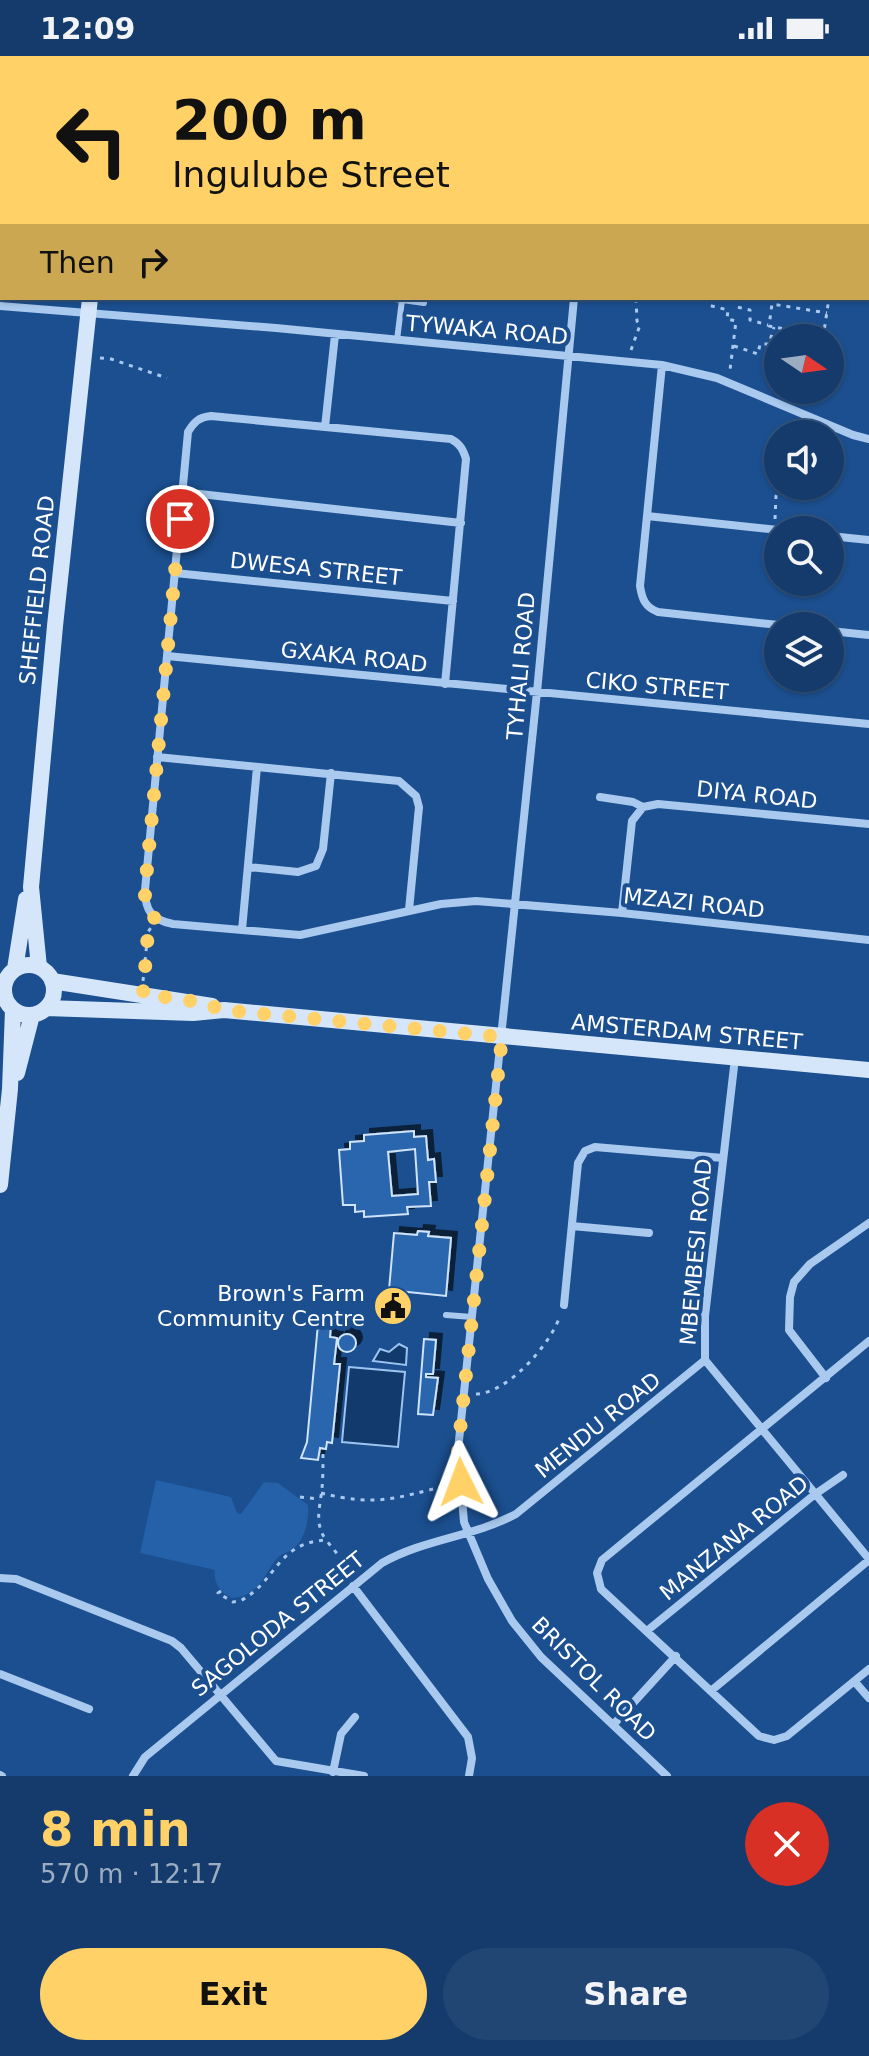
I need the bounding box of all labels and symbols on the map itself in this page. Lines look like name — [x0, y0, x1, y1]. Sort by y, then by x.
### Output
street label: TYWAKA ROAD — [404, 310, 569, 350]
north arrow — [764, 324, 844, 404]
pin — [146, 485, 214, 553]
street label: SHEFFIELD ROAD — [15, 494, 59, 686]
street label: DWESA STREET — [229, 548, 404, 591]
street label: TYHALI ROAD — [502, 591, 540, 742]
street label: GXAKA ROAD — [279, 637, 429, 677]
street label: CIKO STREET — [585, 667, 730, 705]
street label: DIYA ROAD — [695, 776, 819, 814]
street label: MZAZI ROAD — [622, 883, 766, 923]
street label: AMSTERDAM STREET — [570, 1009, 804, 1055]
street label: MBEMBESI ROAD — [675, 1157, 717, 1347]
place label: Brown's Farm Community Centre — [157, 1281, 365, 1331]
public building icon: Brown's Farm Community Centre — [372, 1285, 414, 1327]
street label: MENDU ROAD — [530, 1367, 666, 1483]
position arrow — [419, 1440, 503, 1524]
street label: MANZANA ROAD — [655, 1471, 813, 1605]
street label: SAGOLODA STREET — [187, 1546, 370, 1701]
street label: BRISTOL ROAD — [527, 1612, 661, 1746]

